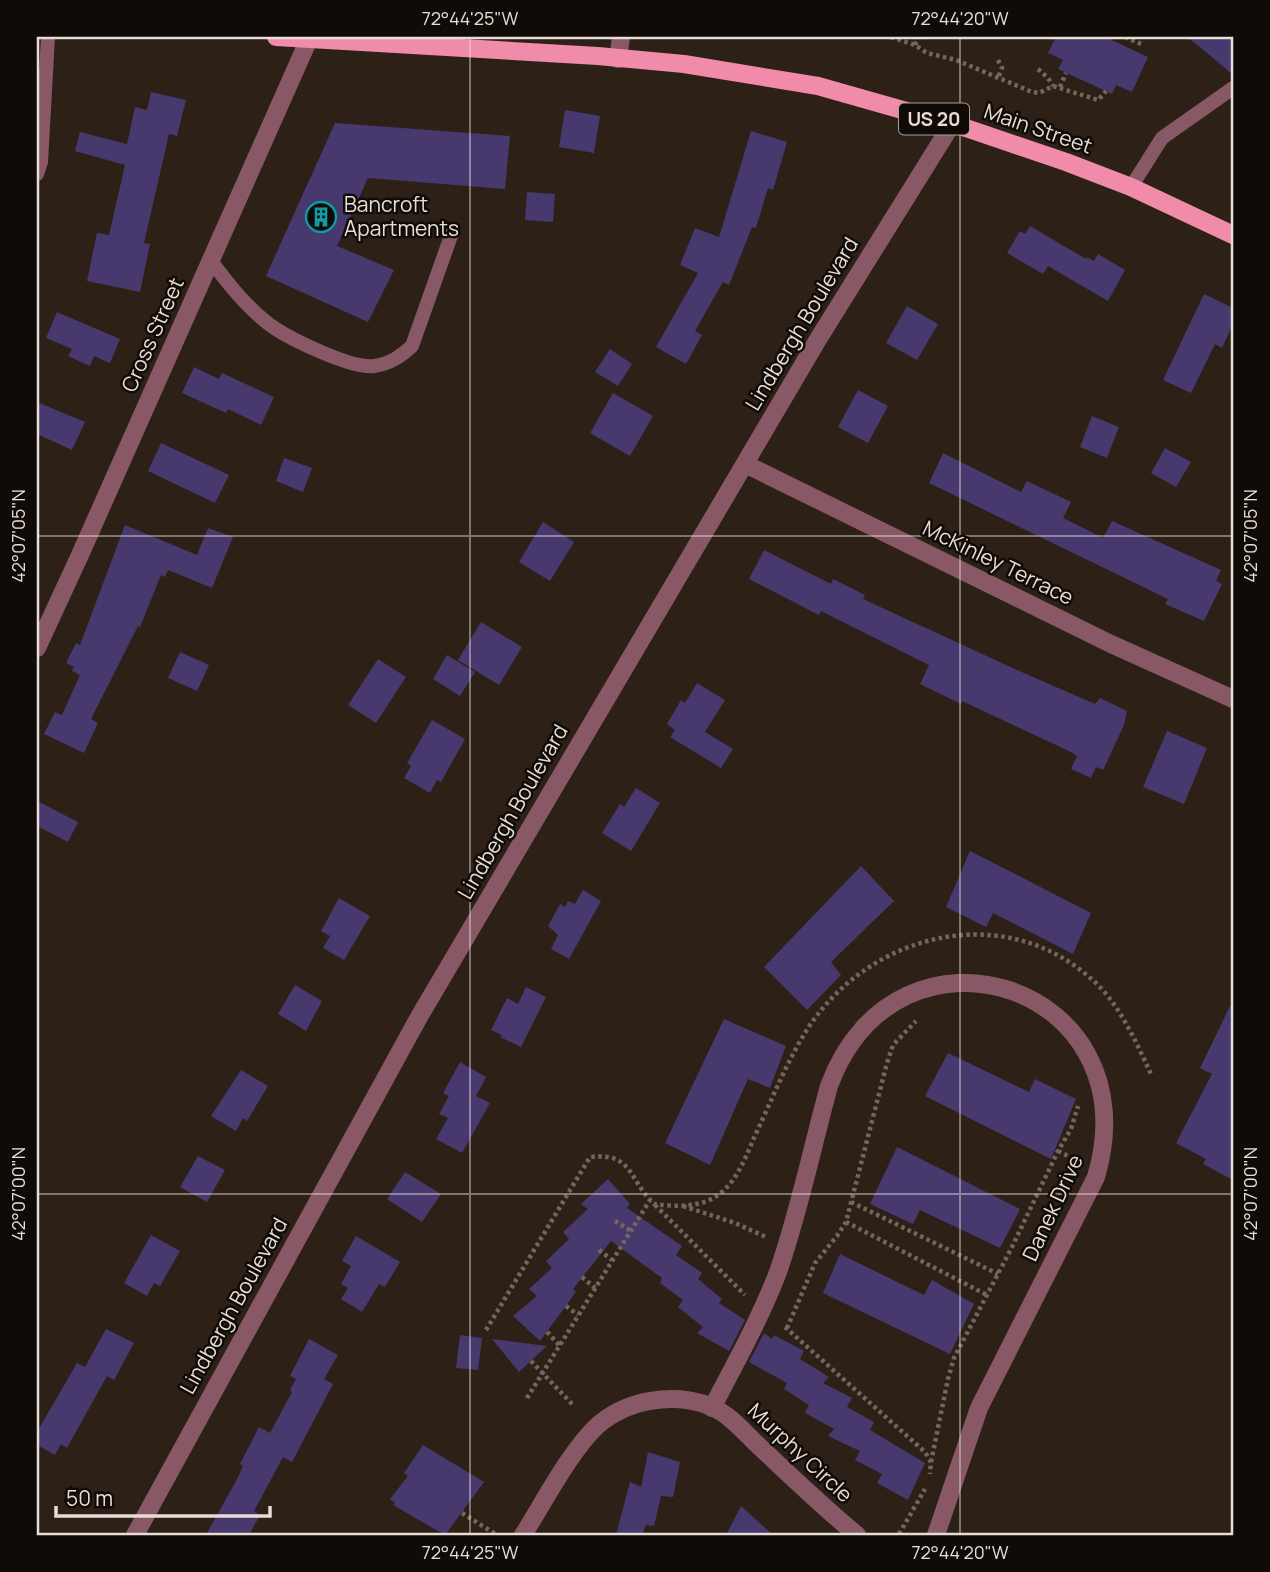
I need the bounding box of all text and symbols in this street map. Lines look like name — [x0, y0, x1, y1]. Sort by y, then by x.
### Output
text: 72°44'25"W — [422, 6, 518, 30]
text: 72°44'20"W — [911, 6, 1009, 30]
street label: Main Street — [981, 96, 1096, 160]
road number: US 20 — [899, 104, 969, 134]
place label: Bancroft Apartments — [344, 190, 459, 242]
building icon: Bancroft Apartments — [304, 200, 338, 234]
street label: Lindbergh Boulevard — [738, 232, 864, 415]
street label: Cross Street — [114, 273, 190, 396]
text: 42°07'05"N — [6, 489, 30, 583]
text: 42°07'05"N — [1238, 489, 1262, 583]
street label: McKinley Terrace — [918, 513, 1078, 611]
street label: Lindbergh Boulevard — [451, 719, 574, 904]
text: 42°07'00"N — [6, 1147, 30, 1241]
text: 42°07'00"N — [1238, 1147, 1262, 1241]
street label: Danek Drive — [1015, 1150, 1089, 1265]
street label: Lindbergh Boulevard — [173, 1212, 293, 1399]
street label: Murphy Circle — [742, 1396, 859, 1508]
scale bar — [56, 1474, 270, 1518]
text: 50 m — [66, 1484, 113, 1512]
text: 72°44'25"W — [422, 1540, 518, 1564]
text: 72°44'20"W — [911, 1540, 1009, 1564]

